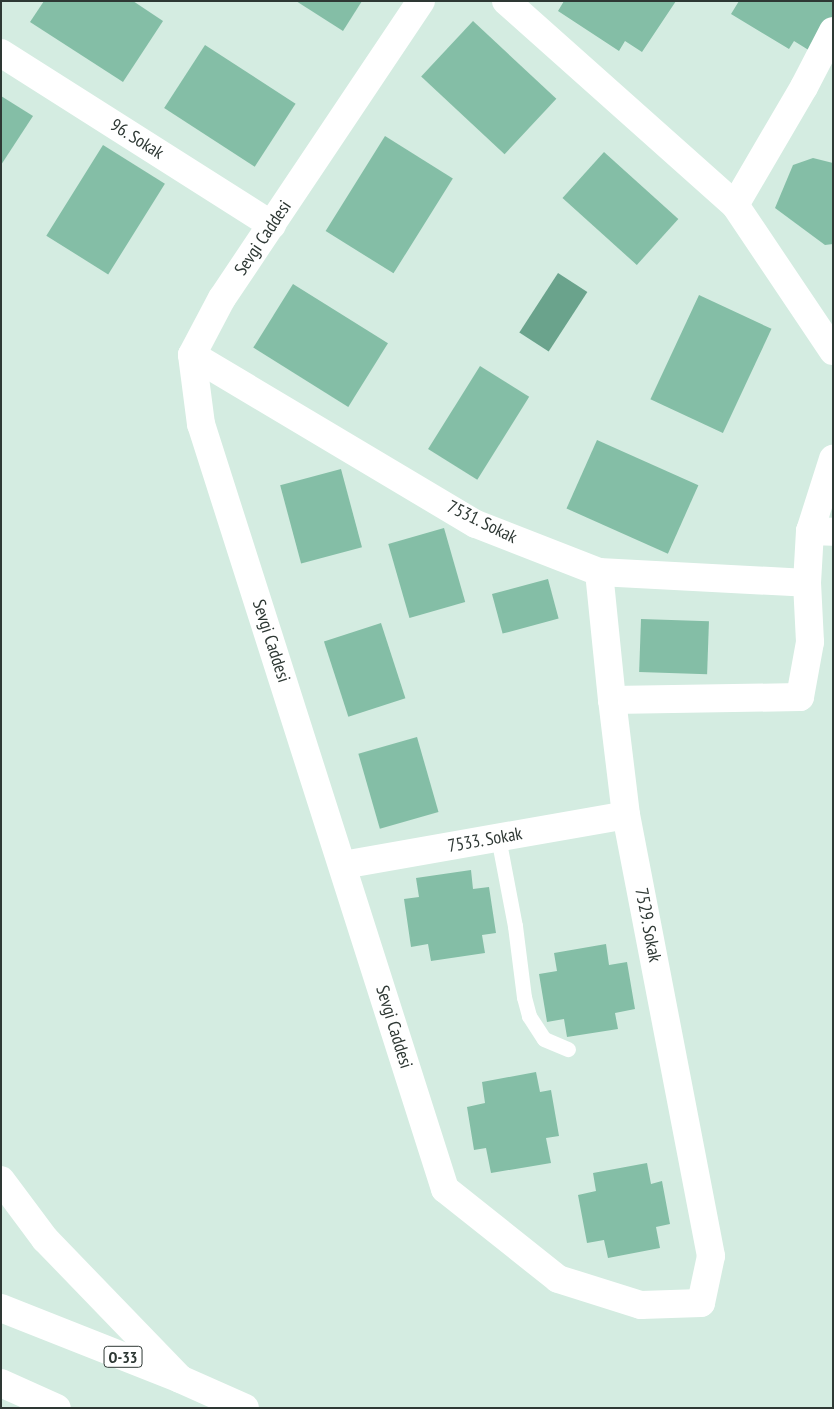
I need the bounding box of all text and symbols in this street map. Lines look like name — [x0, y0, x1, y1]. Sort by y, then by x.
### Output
street label: 96. Sokak — [106, 114, 168, 164]
street label: Sevgi Caddesi — [230, 197, 296, 279]
street label: 7531. Sokak — [443, 496, 521, 548]
street label: Sevgi Caddesi — [248, 597, 294, 685]
street label: 7533. Sokak — [446, 823, 524, 857]
street label: 7529. Sokak — [630, 886, 666, 964]
street label: Sevgi Caddesi — [371, 983, 417, 1071]
road number: O-33 — [103, 1344, 143, 1370]

